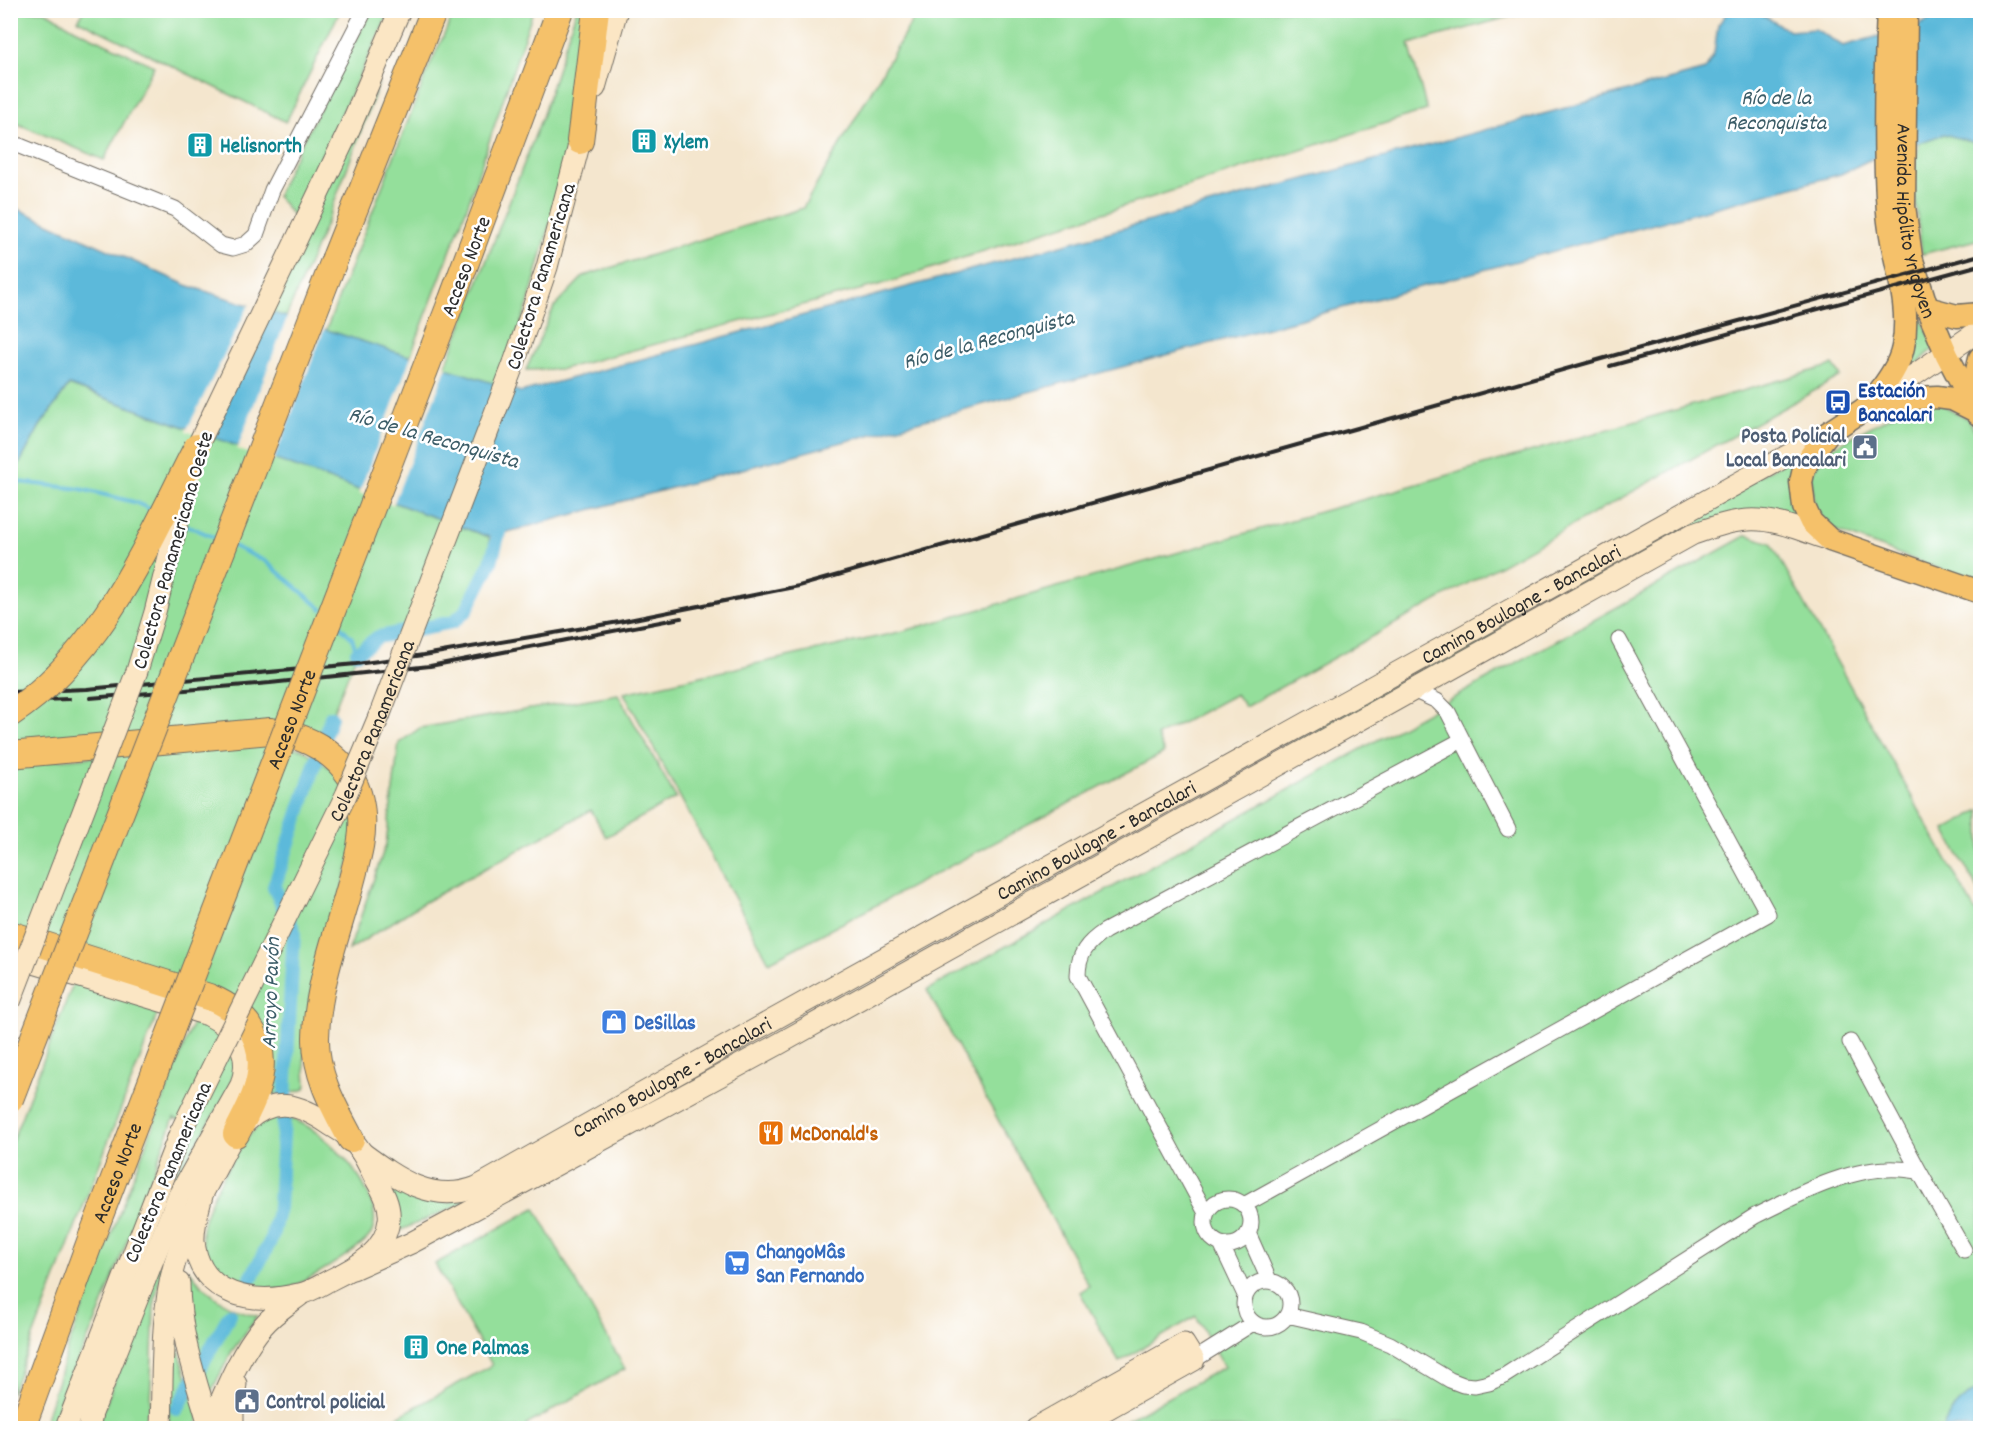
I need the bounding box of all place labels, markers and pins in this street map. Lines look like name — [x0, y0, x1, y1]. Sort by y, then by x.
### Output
building icon: Xylem — [629, 126, 659, 156]
place label: Xylem — [664, 129, 709, 159]
building icon: Helisnorth — [185, 130, 215, 160]
place label: Helisnorth — [220, 133, 302, 163]
place label: Estación Bancalari — [1858, 378, 1932, 432]
bus stop icon: Estación Bancalari — [1823, 387, 1853, 417]
place label: Posta Policial Local Bancalari — [1726, 423, 1847, 477]
public building icon: Posta Policial Local Bancalari — [1850, 432, 1880, 462]
shop icon: DeSillas — [599, 1007, 629, 1037]
place label: DeSillas — [634, 1010, 696, 1040]
restaurant icon: McDonald's — [756, 1118, 786, 1148]
place label: McDonald's — [790, 1121, 878, 1151]
place label: ChangoMâs San Fernando — [756, 1239, 864, 1293]
supermarket icon: ChangoMâs San Fernando — [722, 1248, 752, 1278]
building icon: One Palmas — [401, 1332, 431, 1362]
place label: One Palmas — [436, 1335, 529, 1365]
public building icon: Control policial — [232, 1386, 262, 1416]
place label: Control policial — [266, 1389, 386, 1419]

